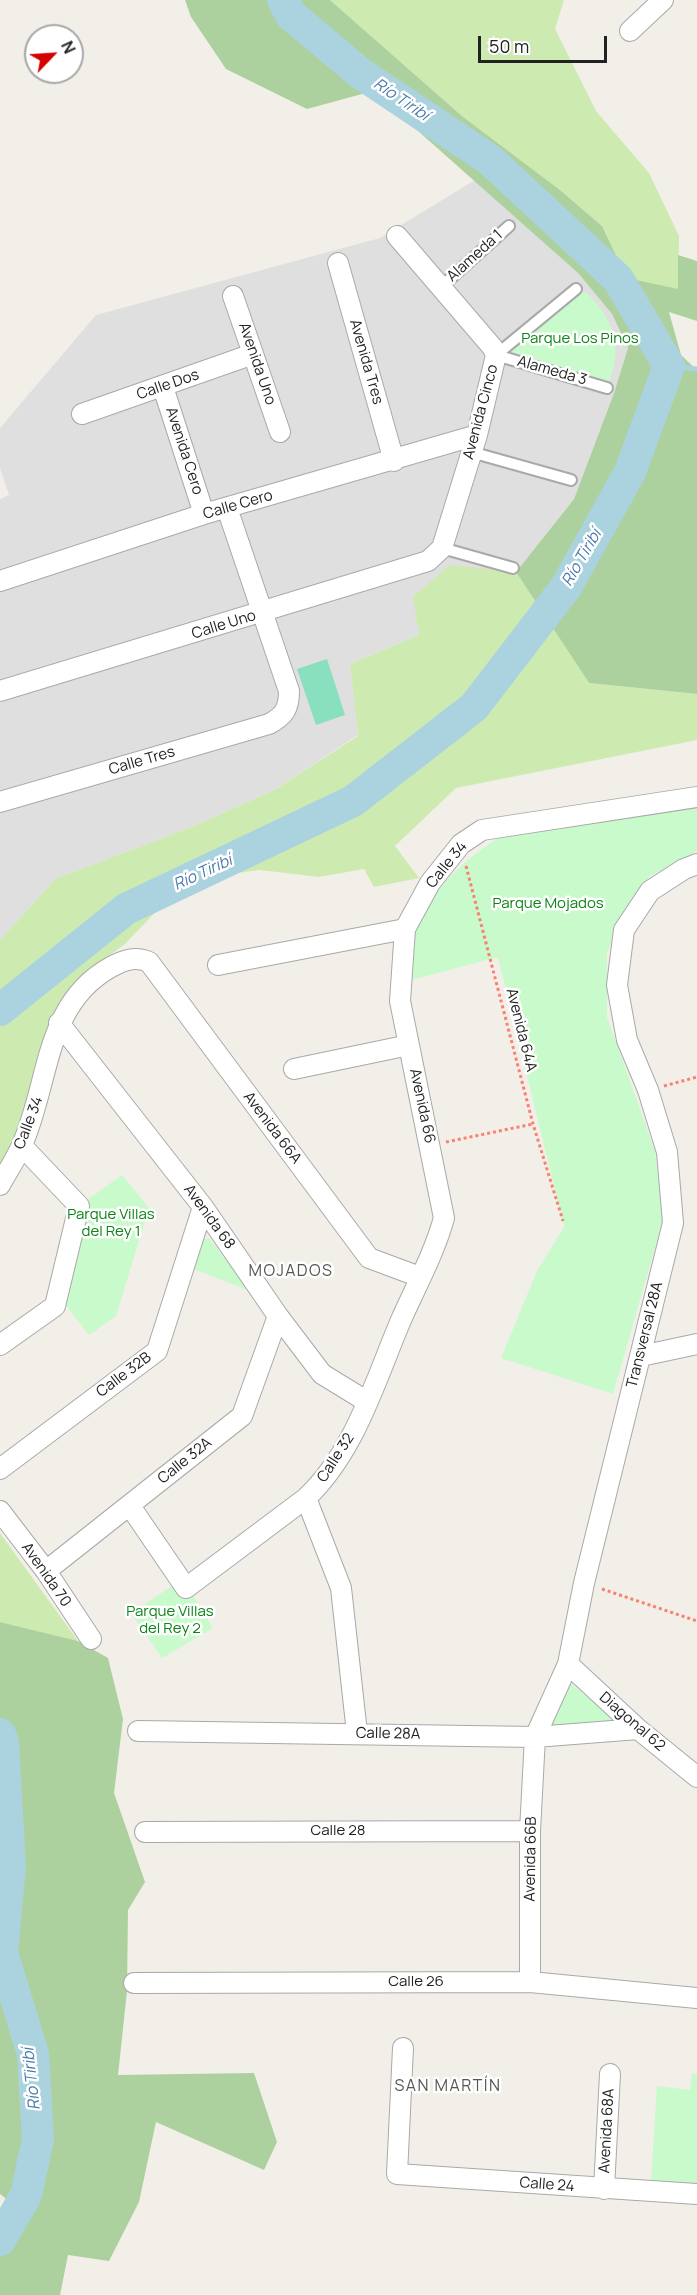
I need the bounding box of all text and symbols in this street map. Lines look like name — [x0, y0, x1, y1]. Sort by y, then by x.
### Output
north arrow — [24, 24, 84, 84]
scale bar — [481, 24, 610, 62]
text: 50 m — [489, 34, 529, 58]
text: N — [56, 37, 81, 57]
water label: Río Tiribí — [370, 75, 432, 125]
street label: Alameda 1 — [443, 226, 507, 286]
street label: Avenida Tres — [345, 317, 387, 407]
street label: Avenida Uno — [235, 321, 279, 407]
park label: Parque Los Pinos — [521, 330, 639, 348]
street label: Alameda 3 — [515, 353, 589, 389]
street label: Avenida Cinco — [460, 363, 502, 461]
street label: Calle Dos — [135, 366, 201, 404]
street label: Avenida Cero — [161, 405, 207, 497]
street label: Calle Cero — [201, 486, 275, 524]
water label: Río Tiribí — [558, 526, 606, 590]
street label: Calle Uno — [190, 607, 258, 643]
street label: Calle Tres — [107, 743, 177, 779]
street label: Calle 34 — [423, 838, 471, 892]
water label: Río Tiribí — [171, 851, 235, 895]
park label: Parque Mojados — [492, 895, 604, 913]
street label: Avenida 64A — [502, 986, 540, 1074]
street label: Avenida 66 — [405, 1067, 439, 1145]
street label: Avenida 66A — [239, 1088, 305, 1168]
street label: Calle 34 — [11, 1094, 47, 1152]
street label: Avenida 68 — [180, 1181, 238, 1253]
park label: Parque Villas del Rey 1 — [67, 1206, 155, 1241]
district label: MOJADOS — [249, 1262, 333, 1282]
street label: Transversal 28A — [623, 1280, 667, 1390]
street label: Calle 32B — [93, 1349, 155, 1401]
street label: Calle 32 — [314, 1430, 358, 1486]
street label: Calle 32A — [155, 1434, 215, 1488]
street label: Avenida 70 — [17, 1539, 75, 1611]
park label: Parque Villas del Rey 2 — [126, 1603, 214, 1638]
street label: Diagonal 62 — [595, 1689, 669, 1755]
street label: Calle 28A — [356, 1724, 420, 1744]
street label: Avenida 66B — [521, 1816, 541, 1902]
street label: Calle 28 — [310, 1822, 366, 1840]
street label: Calle 26 — [388, 1973, 444, 1991]
water label: Río Tiribí — [19, 2047, 45, 2111]
district label: SAN MARTÍN — [394, 2077, 502, 2097]
street label: Avenida 68A — [596, 2088, 618, 2174]
street label: Calle 24 — [519, 2174, 575, 2196]

